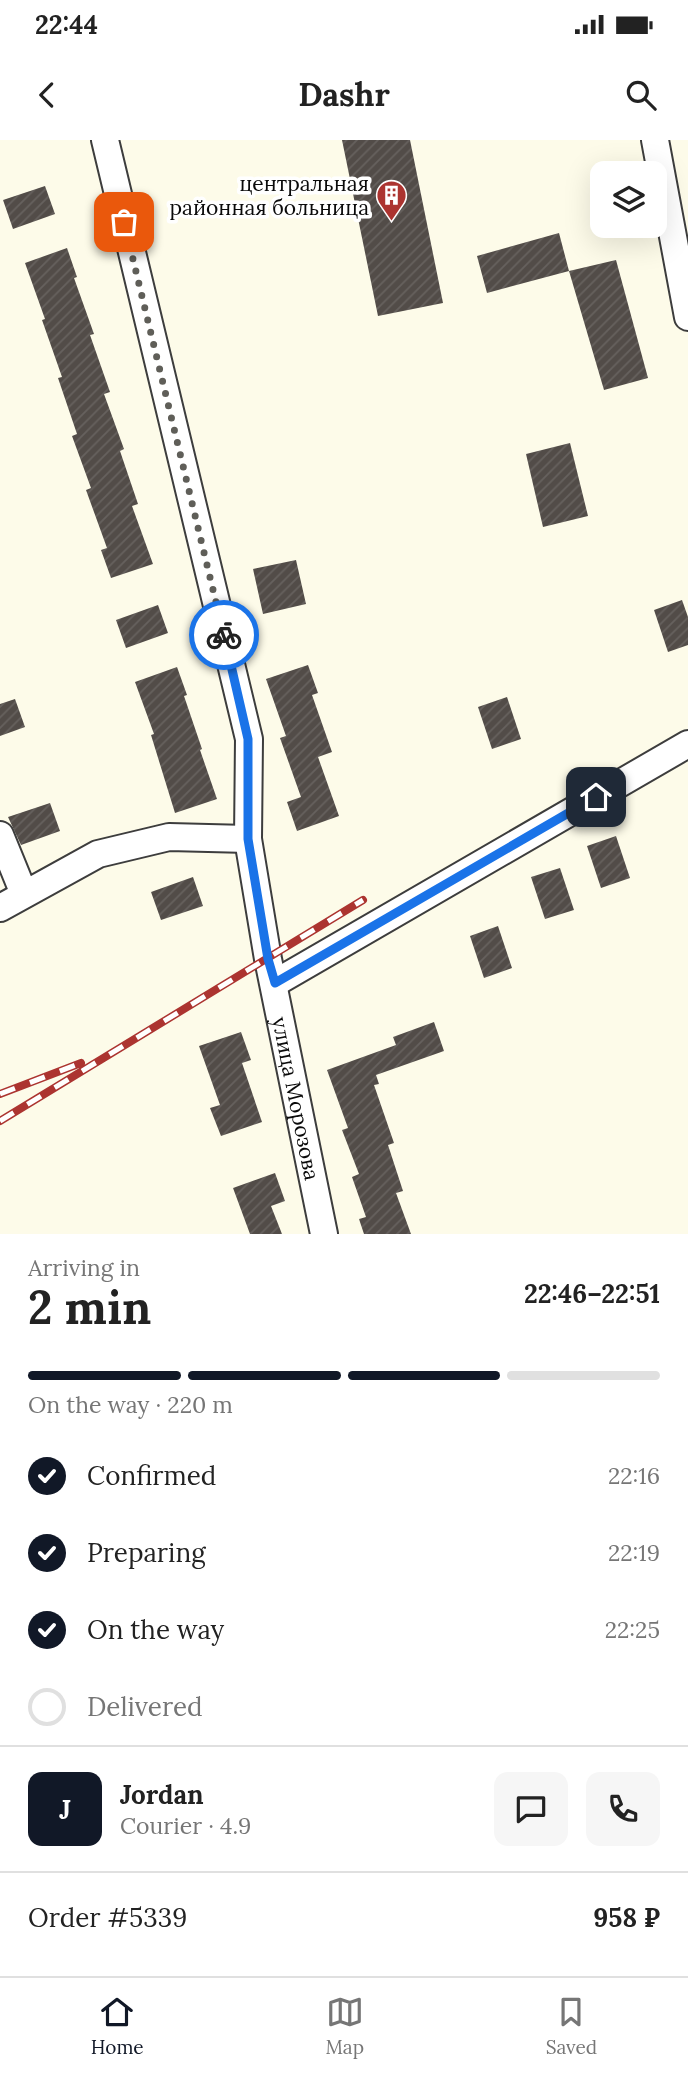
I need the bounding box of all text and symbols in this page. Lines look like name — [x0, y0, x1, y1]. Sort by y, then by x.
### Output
text: 22:44 — [35, 8, 98, 41]
text: Dashr — [298, 74, 390, 115]
icon: back — [28, 76, 66, 114]
icon: search — [622, 76, 660, 114]
map controls — [590, 161, 667, 238]
button: layers — [590, 161, 667, 238]
place label: центральная районная больница — [170, 170, 369, 221]
building icon: центральная районная больница — [375, 178, 409, 222]
pin — [94, 192, 154, 252]
icon: bag — [105, 203, 143, 241]
courier — [189, 600, 259, 670]
icon: bike — [205, 616, 243, 654]
pin — [566, 767, 626, 827]
icon: home — [577, 778, 615, 816]
street label: улица Морозова — [267, 1014, 326, 1183]
text: Arriving in — [28, 1253, 140, 1282]
text: 22:46–22:51 — [524, 1277, 660, 1310]
text: 2 min — [28, 1278, 151, 1337]
text: On the way · 220 m — [28, 1390, 233, 1419]
icon: check — [28, 1457, 66, 1495]
text: Confirmed — [87, 1459, 216, 1492]
text: 22:16 — [608, 1461, 660, 1490]
icon: check — [28, 1534, 66, 1572]
text: Preparing — [87, 1536, 206, 1569]
text: 22:19 — [608, 1538, 660, 1567]
icon: check — [28, 1611, 66, 1649]
text: On the way — [87, 1613, 224, 1646]
text: 22:25 — [605, 1615, 660, 1644]
text: Delivered — [87, 1690, 203, 1723]
button: chat — [494, 1772, 568, 1846]
button: phone — [586, 1772, 660, 1846]
text: Jordan — [120, 1778, 204, 1811]
text: J — [59, 1793, 71, 1826]
text: Courier · 4.9 — [120, 1811, 251, 1840]
text: Order #5339 — [28, 1901, 187, 1934]
text: 958 ₽ — [593, 1901, 660, 1934]
tab: Home — [91, 1993, 144, 2059]
tab: Map — [325, 1993, 364, 2059]
tab: Saved — [546, 1993, 597, 2059]

